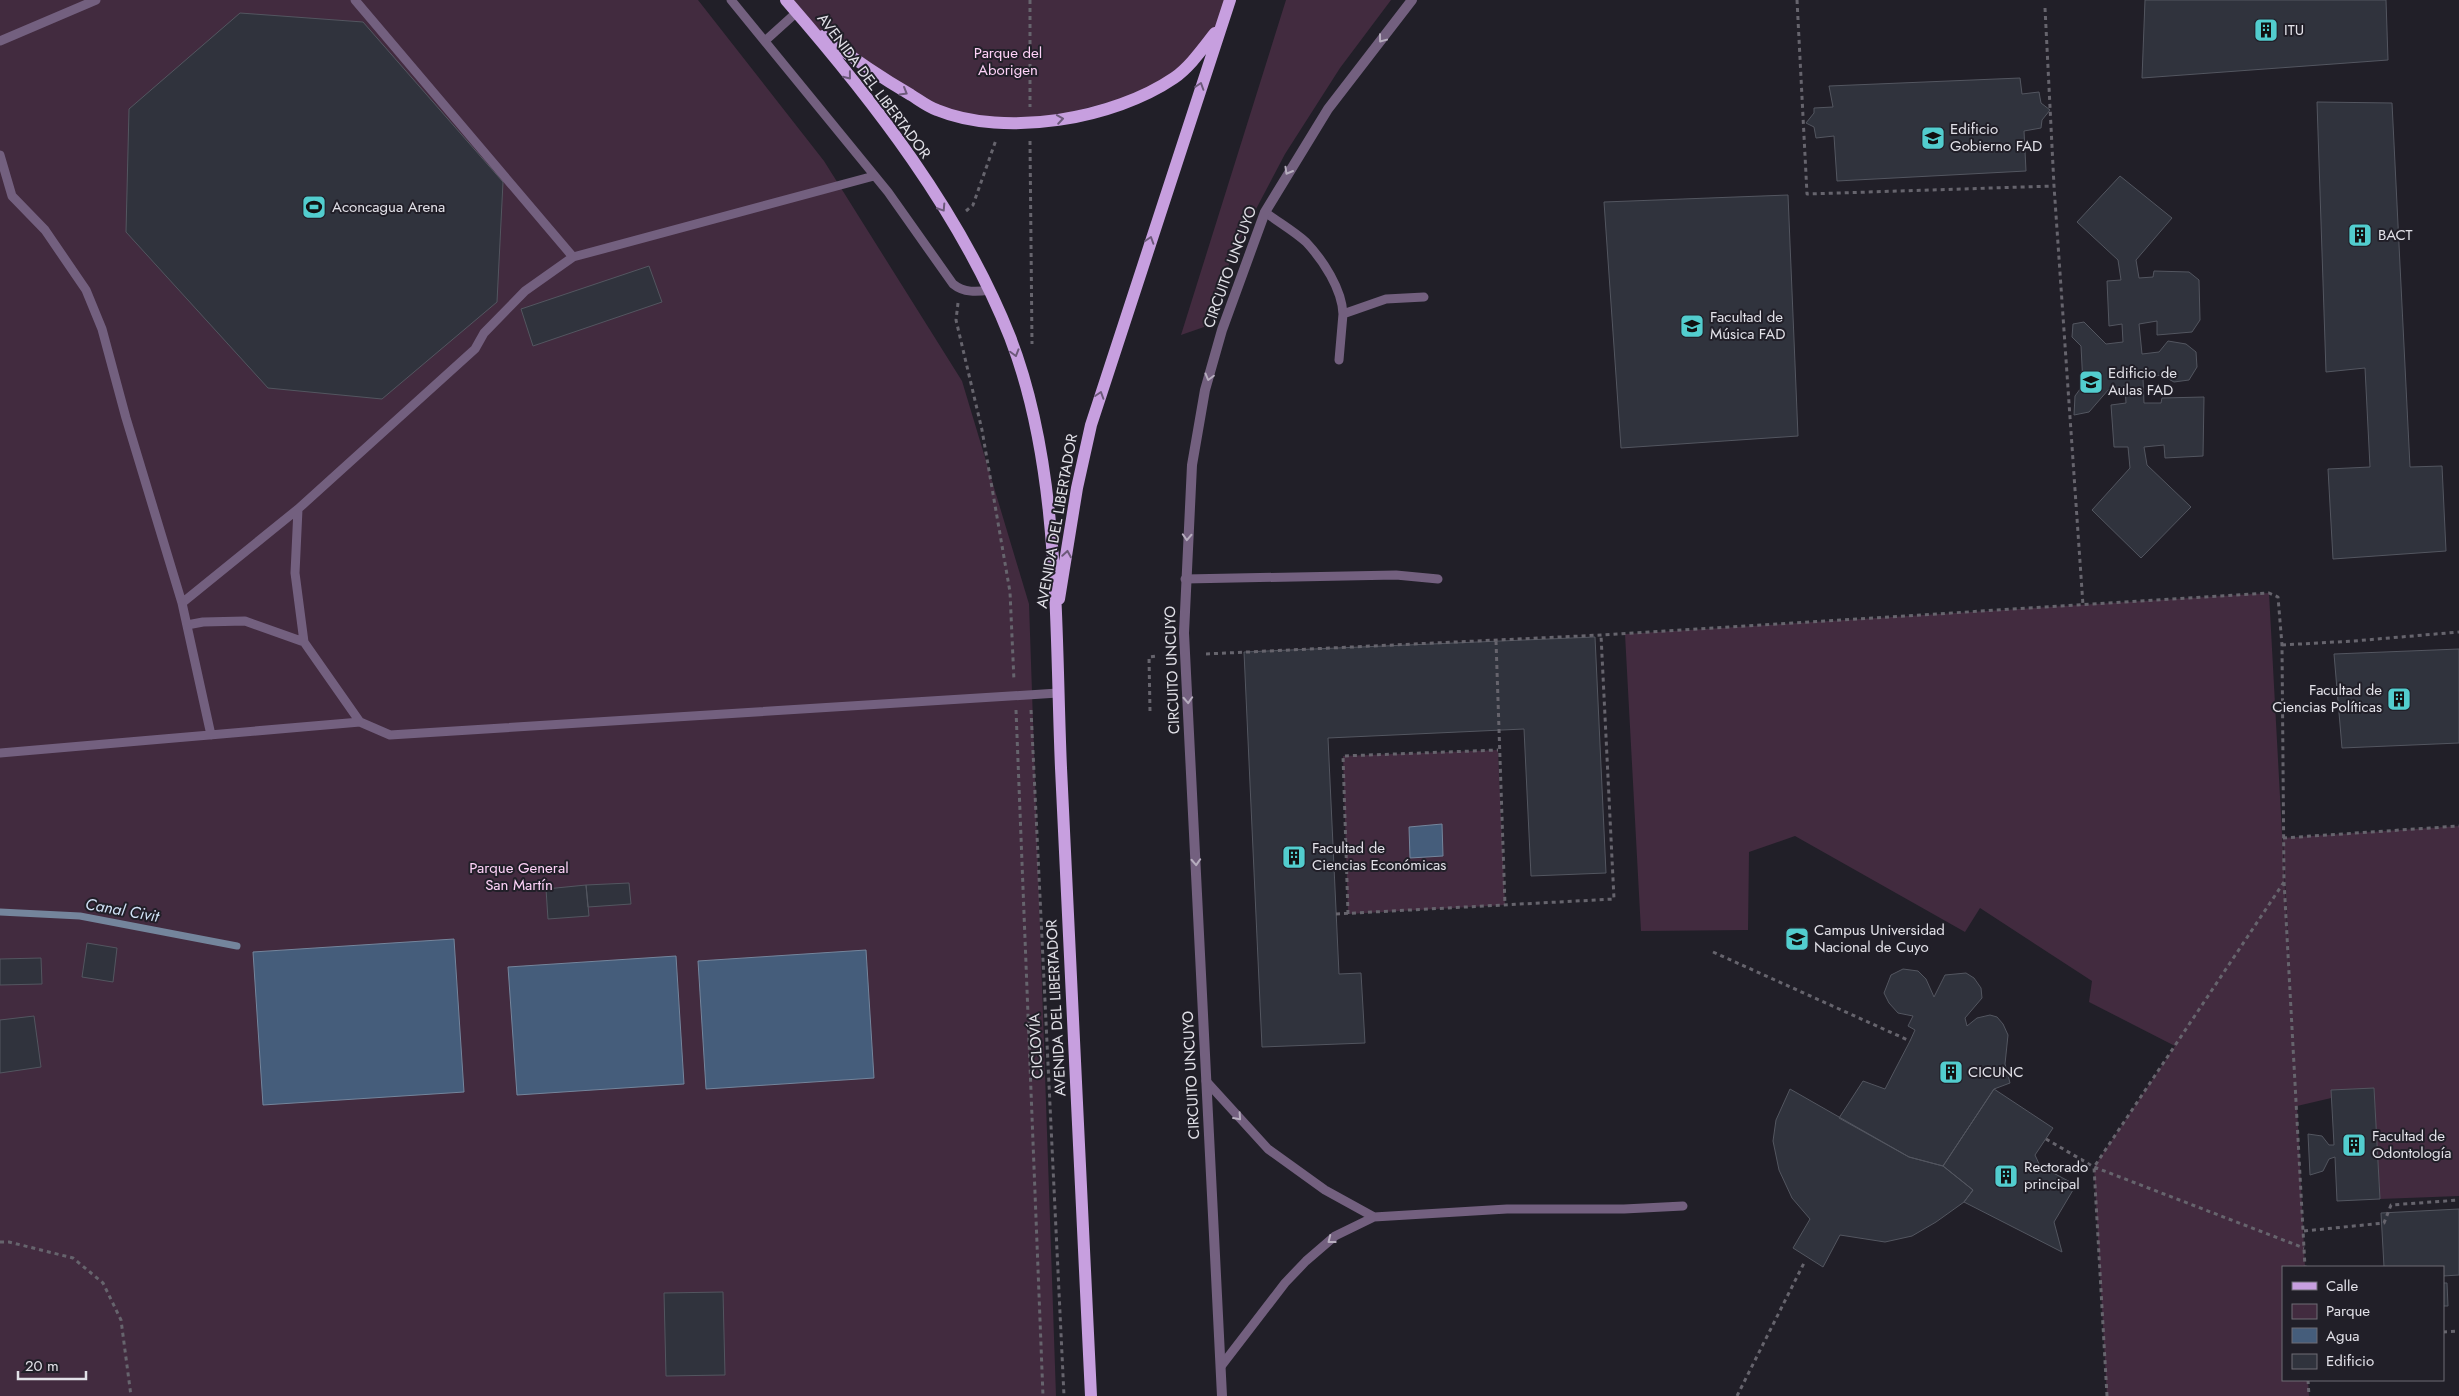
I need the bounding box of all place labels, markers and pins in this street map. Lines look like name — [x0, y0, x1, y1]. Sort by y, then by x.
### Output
building icon: ITU — [2253, 17, 2279, 43]
place label: ITU — [2284, 19, 2304, 41]
place label: Edificio Gobierno FAD — [1950, 118, 2042, 157]
school or university icon: Edificio Gobierno FAD — [1920, 125, 1946, 151]
sports icon: Aconcagua Arena — [301, 194, 327, 220]
place label: Aconcagua Arena — [332, 196, 445, 218]
building icon: BACT — [2347, 222, 2373, 248]
place label: BACT — [2378, 224, 2412, 246]
place label: Facultad de Música FAD — [1710, 306, 1785, 345]
school or university icon: Facultad de Música FAD — [1679, 313, 1705, 339]
place label: Edificio de Aulas FAD — [2108, 362, 2177, 401]
school or university icon: Edificio de Aulas FAD — [2078, 369, 2104, 395]
place label: Facultad de Ciencias Políticas — [2272, 679, 2382, 718]
building icon: Facultad de Ciencias Políticas — [2386, 686, 2412, 712]
place label: Facultad de Ciencias Económicas — [1312, 837, 1446, 876]
building icon: Facultad de Ciencias Económicas — [1281, 844, 1307, 870]
place label: Campus Universidad Nacional de Cuyo — [1814, 919, 1945, 958]
school or university icon: Campus Universidad Nacional de Cuyo — [1784, 926, 1810, 952]
building icon: CICUNC — [1938, 1059, 1964, 1085]
place label: CICUNC — [1968, 1061, 2024, 1083]
place label: Facultad de Odontología — [2372, 1125, 2452, 1164]
building icon: Facultad de Odontología — [2341, 1132, 2367, 1158]
place label: Rectorado principal — [2024, 1156, 2088, 1195]
building icon: Rectorado principal — [1993, 1163, 2019, 1189]

